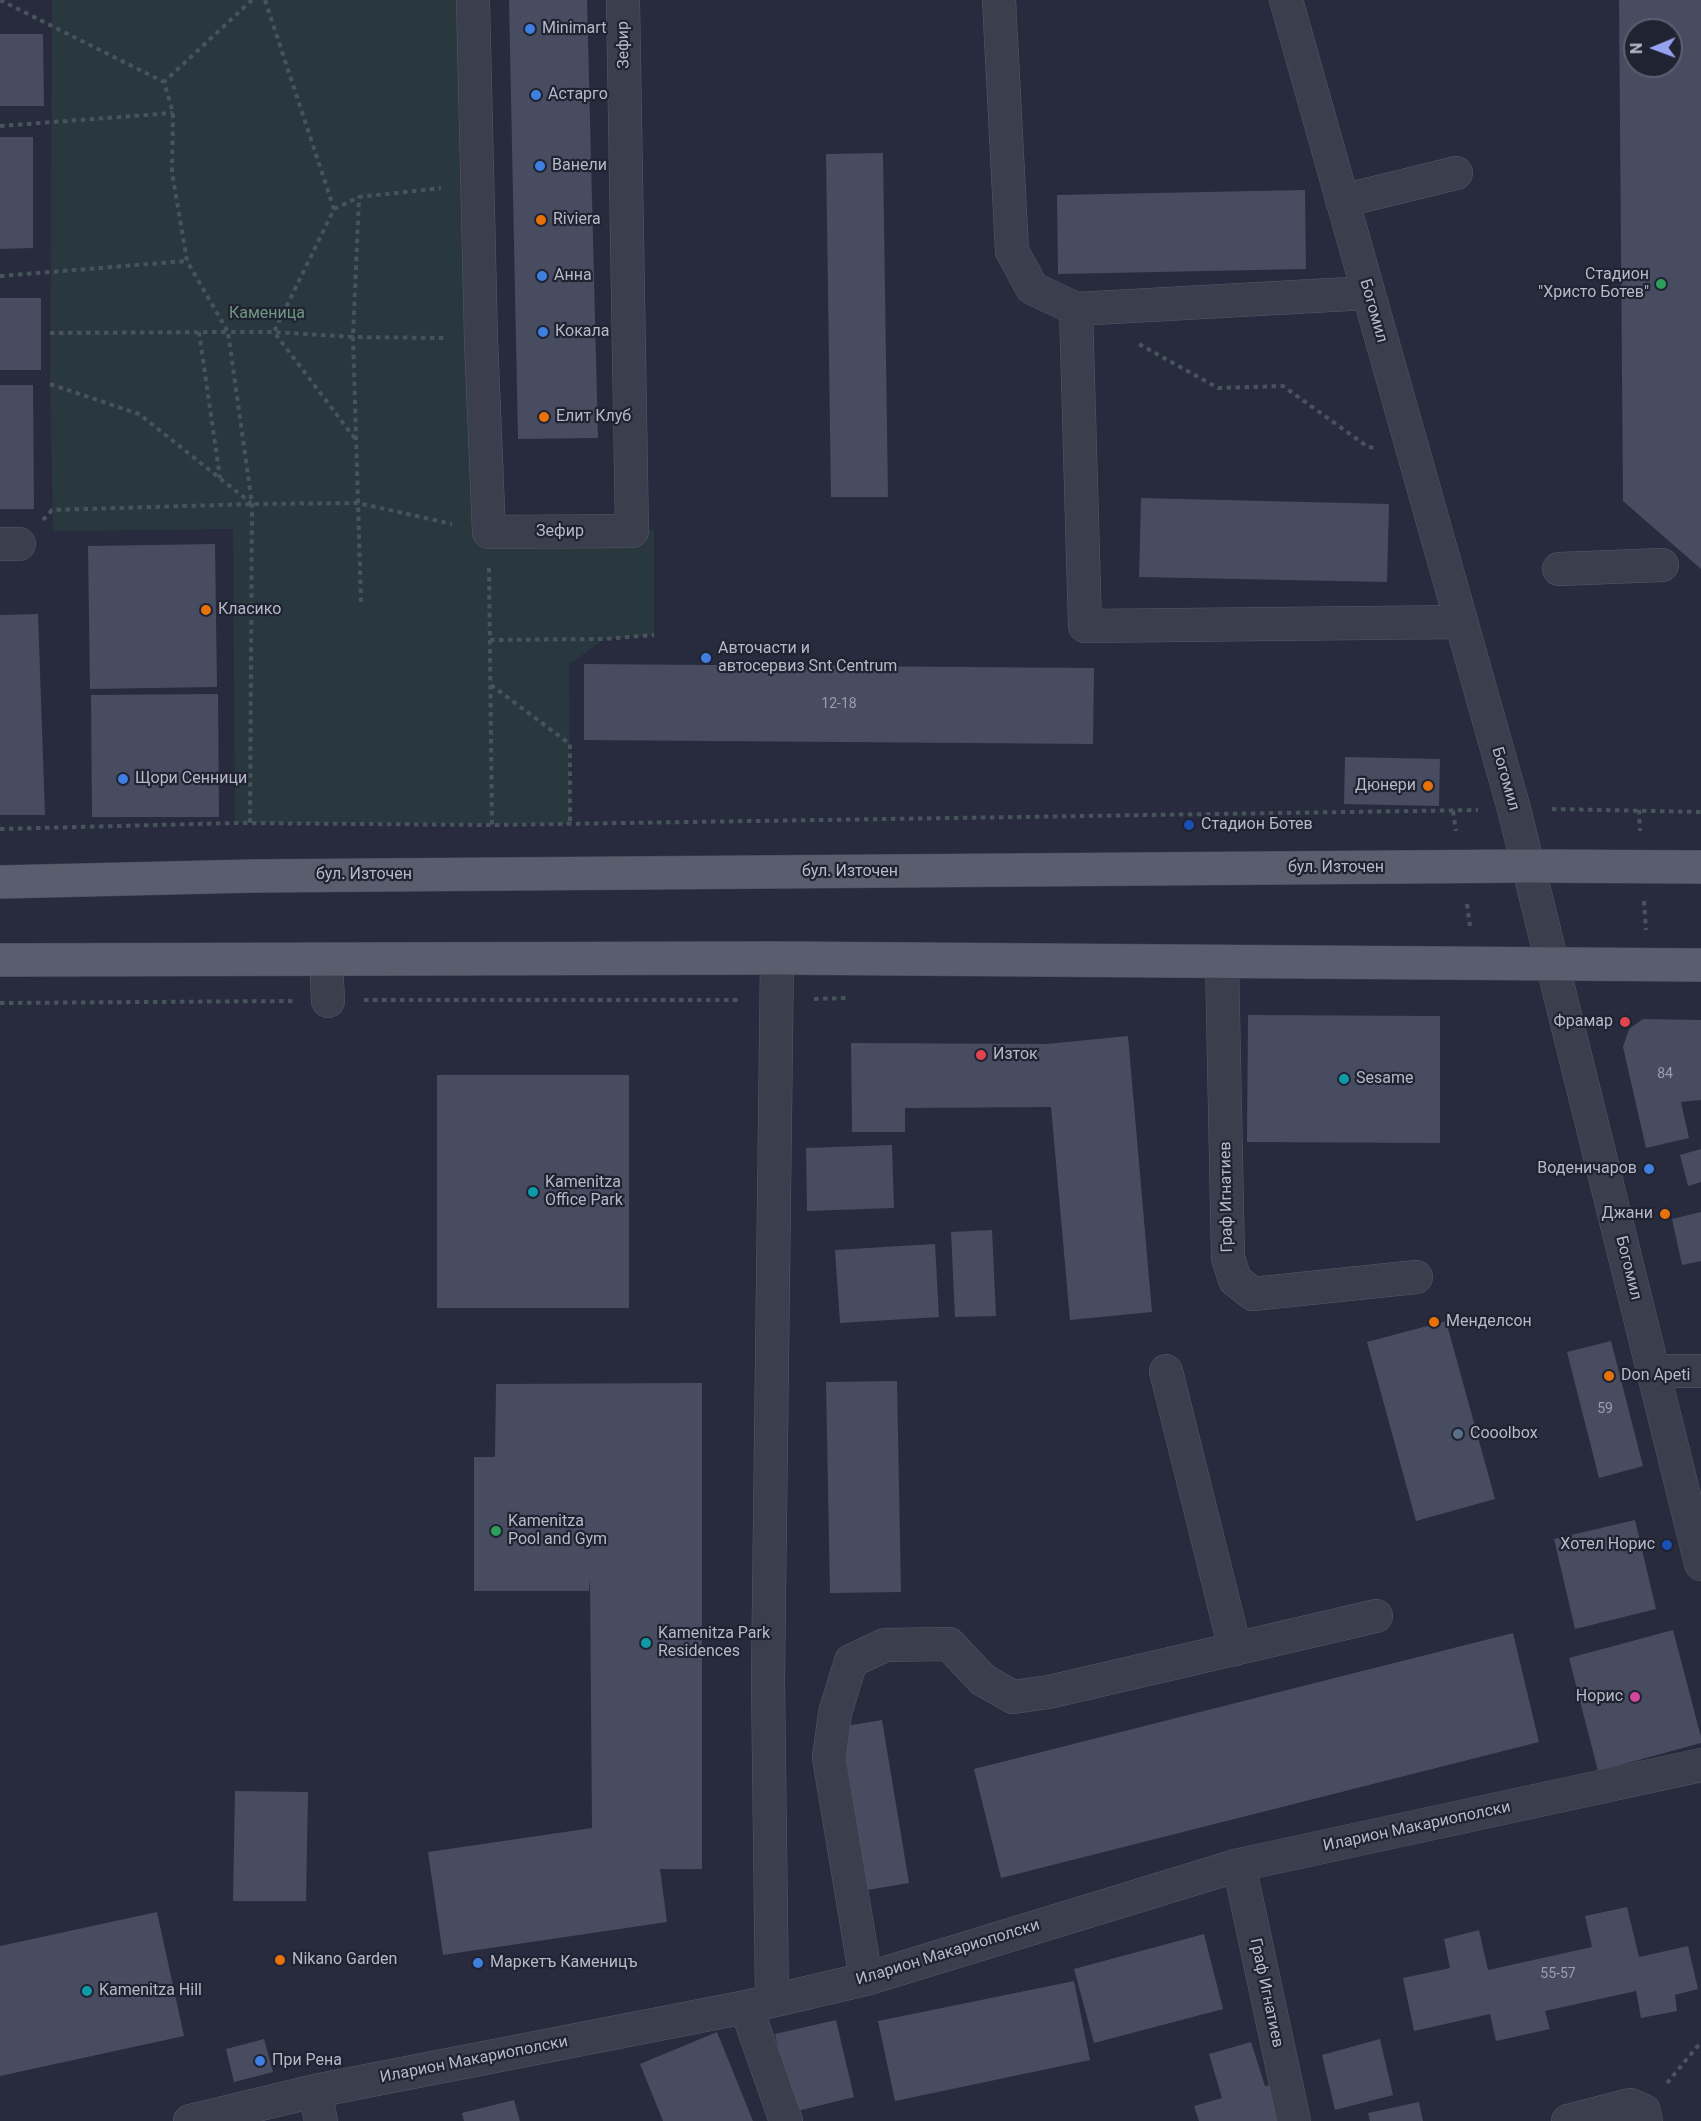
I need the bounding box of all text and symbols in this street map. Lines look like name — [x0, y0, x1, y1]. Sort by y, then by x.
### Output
north arrow — [1623, 18, 1683, 78]
place label: Minimart — [542, 19, 606, 39]
street label: Зефир — [614, 21, 634, 69]
marker: Minimart — [523, 22, 537, 36]
text: N — [1627, 42, 1646, 54]
place label: Астарго — [548, 85, 608, 105]
marker: Астарго — [529, 88, 543, 102]
place label: Ванели — [552, 156, 607, 176]
marker: Ванели — [533, 159, 547, 173]
place label: Riviera — [553, 210, 601, 230]
marker: Riviera — [534, 213, 548, 227]
place label: Стадион "Христо Ботев" — [1538, 265, 1649, 303]
place label: Анна — [554, 266, 592, 286]
marker: Анна — [535, 269, 549, 283]
street label: Богомил — [1355, 277, 1391, 345]
marker: Стадион "Христо Ботев" — [1654, 277, 1668, 291]
park label: Каменица — [229, 304, 305, 324]
place label: Кокала — [555, 322, 610, 342]
marker: Кокала — [536, 325, 550, 339]
place label: Елит Клуб — [556, 407, 631, 427]
marker: Елит Клуб — [537, 410, 551, 424]
street label: Зефир — [536, 522, 584, 542]
place label: Класико — [218, 600, 281, 620]
marker: Класико — [199, 603, 213, 617]
place label: Авточасти и автосервиз Snt Centrum — [718, 639, 897, 677]
marker: Авточасти и автосервиз Snt Centrum — [699, 651, 713, 665]
house number: 12-18 — [821, 696, 857, 712]
street label: Богомил — [1487, 745, 1523, 813]
place label: Щори Сенници — [135, 769, 247, 789]
marker: Щори Сенници — [116, 772, 130, 786]
place label: Дюнери — [1355, 776, 1416, 796]
marker: Дюнери — [1421, 779, 1435, 793]
place label: Стадион Ботев — [1201, 815, 1313, 835]
marker: Стадион Ботев — [1182, 818, 1196, 832]
street label: бул. Източен — [1288, 858, 1384, 878]
street label: бул. Източен — [802, 862, 898, 882]
street label: бул. Източен — [316, 865, 412, 885]
place label: Фрамар — [1553, 1012, 1613, 1032]
marker: Фрамар — [1618, 1015, 1632, 1029]
place label: Изток — [993, 1045, 1038, 1065]
marker: Изток — [974, 1048, 988, 1062]
house number: 84 — [1657, 1066, 1673, 1082]
place label: Sesame — [1356, 1069, 1413, 1089]
marker: Sesame — [1337, 1072, 1351, 1086]
street label: Граф Игнатиев — [1216, 1141, 1238, 1253]
place label: Воденичаров — [1537, 1159, 1637, 1179]
marker: Воденичаров — [1642, 1162, 1656, 1176]
place label: Kamenitza Office Park — [545, 1173, 623, 1211]
marker: Kamenitza Office Park — [526, 1185, 540, 1199]
place label: Джани — [1602, 1204, 1653, 1224]
marker: Джани — [1658, 1207, 1672, 1221]
street label: Богомил — [1611, 1234, 1645, 1302]
place label: Менделсон — [1446, 1312, 1532, 1332]
marker: Менделсон — [1427, 1315, 1441, 1329]
place label: Don Apeti — [1621, 1366, 1690, 1386]
marker: Don Apeti — [1602, 1369, 1616, 1383]
house number: 59 — [1597, 1401, 1613, 1417]
place label: Cooolbox — [1470, 1424, 1538, 1444]
marker: Cooolbox — [1451, 1427, 1465, 1441]
place label: Kamenitza Pool and Gym — [508, 1512, 607, 1550]
marker: Kamenitza Pool and Gym — [489, 1524, 503, 1538]
place label: Хотел Норис — [1560, 1535, 1655, 1555]
marker: Хотел Норис — [1660, 1538, 1674, 1552]
place label: Kamenitza Park Residences — [658, 1624, 770, 1662]
marker: Kamenitza Park Residences — [639, 1636, 653, 1650]
place label: Норис — [1576, 1687, 1623, 1707]
marker: Норис — [1628, 1690, 1642, 1704]
street label: Иларион Макариополски — [1322, 1798, 1512, 1856]
street label: Иларион Макариополски — [854, 1916, 1042, 1990]
street label: Граф Игнатиев — [1245, 1937, 1287, 2049]
place label: Nikano Garden — [292, 1950, 397, 1970]
marker: Nikano Garden — [273, 1953, 287, 1967]
place label: Маркетъ Каменицъ — [490, 1953, 637, 1973]
marker: Маркетъ Каменицъ — [471, 1956, 485, 1970]
house number: 55-57 — [1540, 1966, 1576, 1982]
place label: Kamenitza Hill — [99, 1981, 202, 2001]
marker: Kamenitza Hill — [80, 1984, 94, 1998]
street label: Иларион Макариополски — [378, 2032, 570, 2088]
place label: При Рена — [272, 2051, 342, 2071]
marker: При Рена — [253, 2054, 267, 2068]

